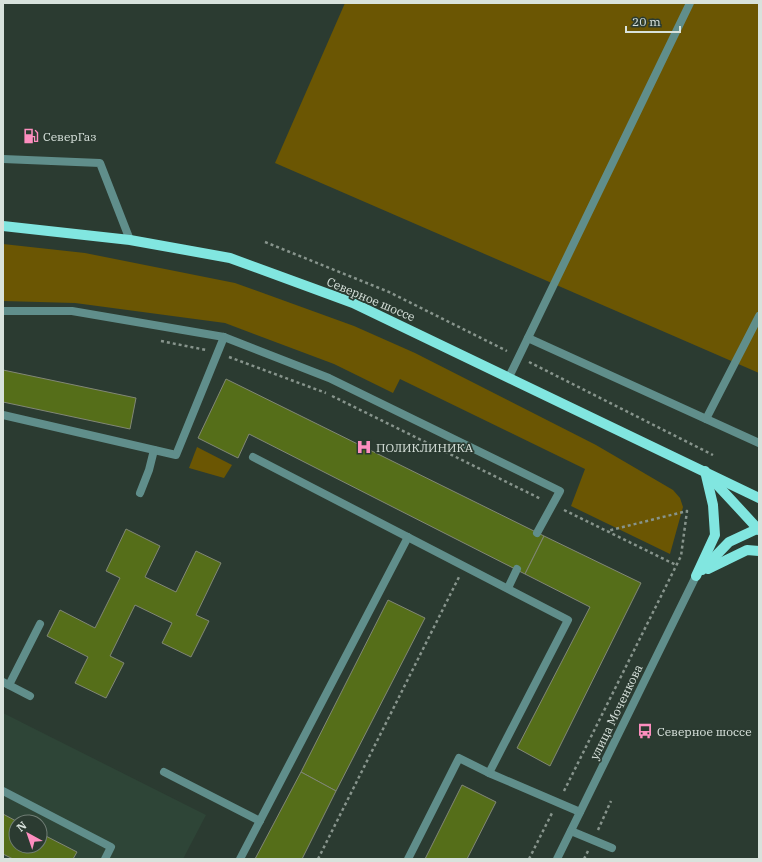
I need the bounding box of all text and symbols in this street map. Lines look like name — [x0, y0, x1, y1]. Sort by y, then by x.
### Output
scale bar — [626, 8, 680, 34]
text: 20 m — [632, 14, 661, 29]
fuel station icon: СеверГаз — [22, 127, 40, 145]
place label: СеверГаз — [43, 129, 96, 144]
street label: Северное шоссе — [325, 274, 417, 324]
hospital icon: ПОЛИКЛИНИКА — [355, 438, 373, 456]
place label: ПОЛИКЛИНИКА — [376, 440, 474, 455]
street label: улица Моченкова — [586, 661, 646, 762]
bus stop icon: Северное шоссе — [636, 722, 654, 740]
place label: Северное шоссе — [657, 724, 752, 739]
north arrow — [8, 814, 48, 854]
text: N — [14, 818, 30, 834]

